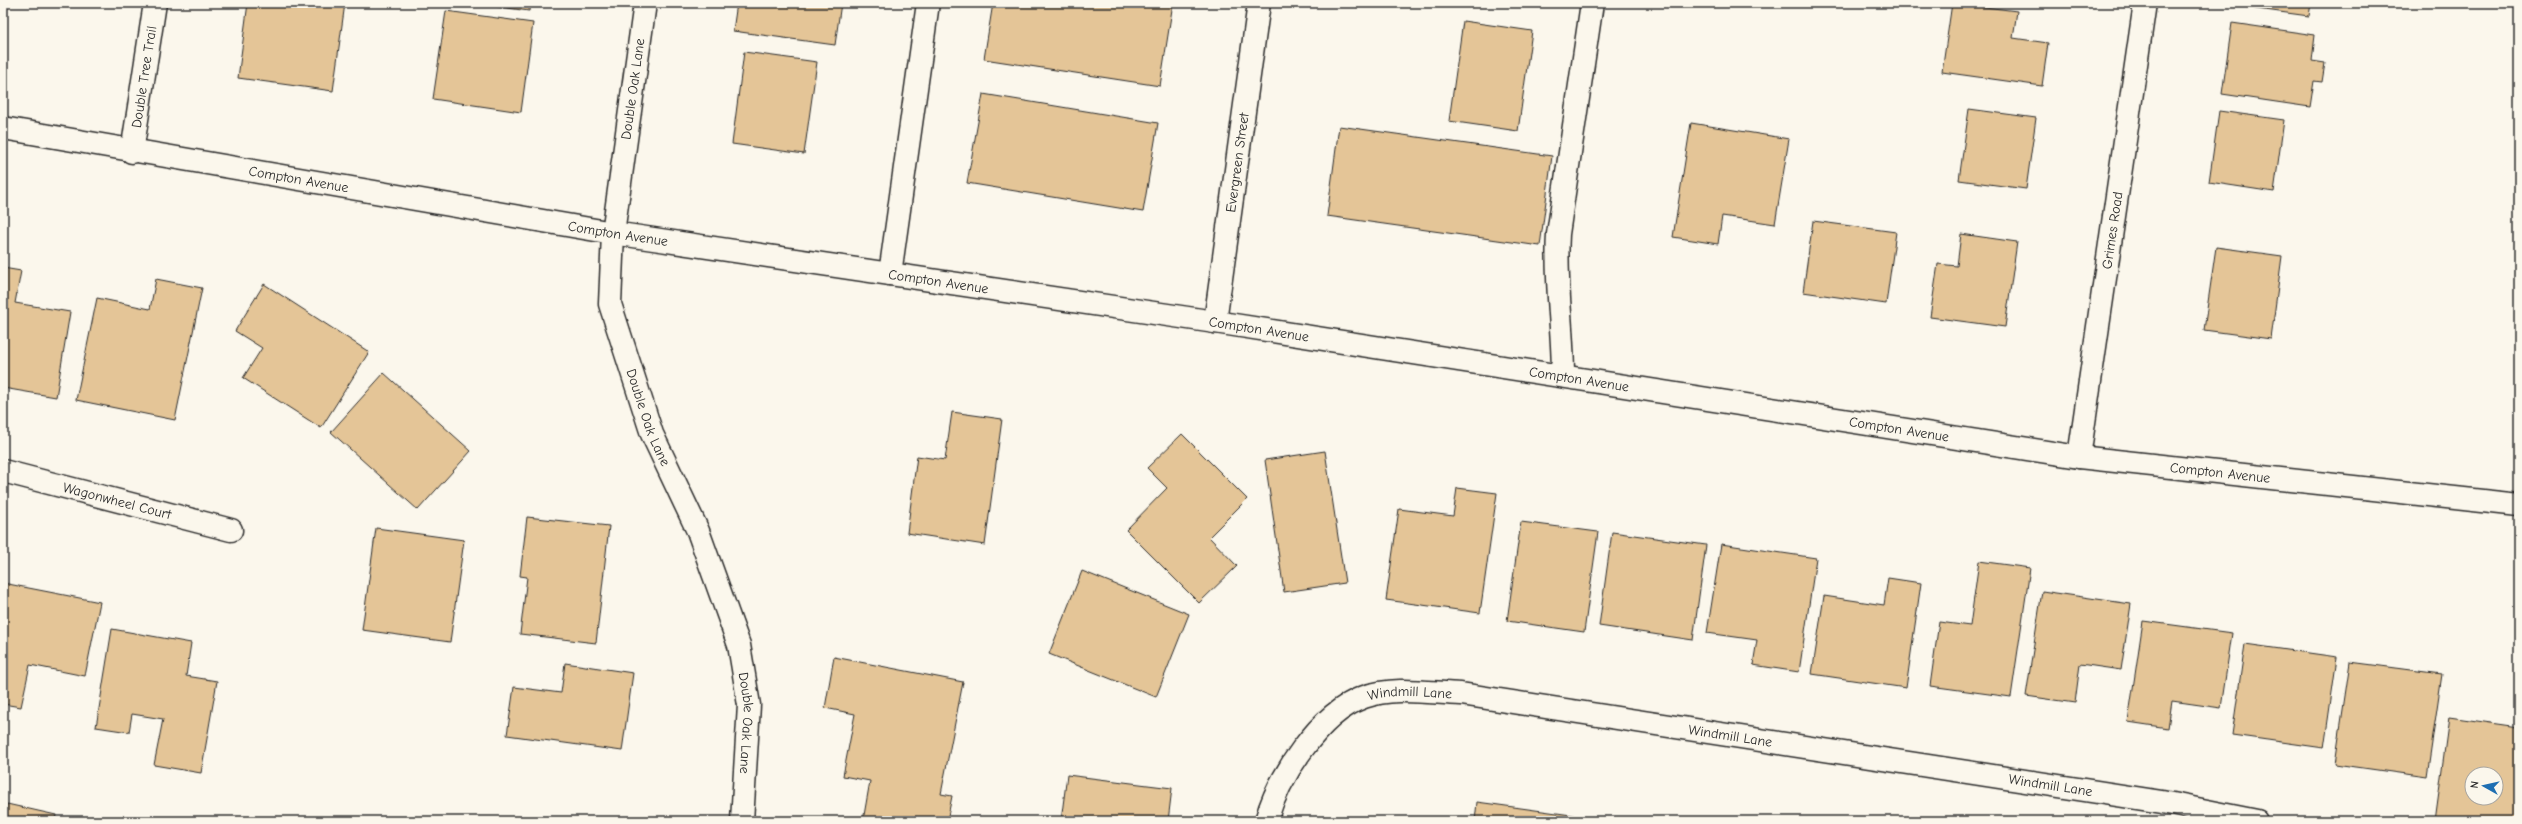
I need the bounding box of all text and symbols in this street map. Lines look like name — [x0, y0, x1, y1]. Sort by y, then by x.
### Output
street label: Double Tree Trail — [127, 25, 160, 129]
street label: Double Oak Lane — [617, 37, 649, 141]
street label: Evergreen Street — [1222, 111, 1252, 213]
street label: Compton Avenue — [247, 162, 350, 196]
street label: Grimes Road — [2098, 190, 2126, 270]
street label: Compton Avenue — [567, 217, 669, 250]
street label: Compton Avenue — [887, 265, 990, 297]
street label: Compton Avenue — [1208, 313, 1310, 345]
street label: Compton Avenue — [1528, 363, 1630, 395]
street label: Double Oak Lane — [623, 367, 674, 469]
street label: Compton Avenue — [1848, 413, 1950, 445]
street label: Compton Avenue — [2169, 458, 2271, 486]
street label: Wagonwheel Court — [61, 478, 174, 523]
street label: Double Oak Lane — [735, 671, 757, 774]
street label: Windmill Lane — [1366, 682, 1453, 704]
street label: Windmill Lane — [1687, 721, 1774, 750]
north arrow — [2464, 766, 2504, 806]
street label: Windmill Lane — [2007, 770, 2094, 800]
text: N — [2468, 780, 2482, 789]

